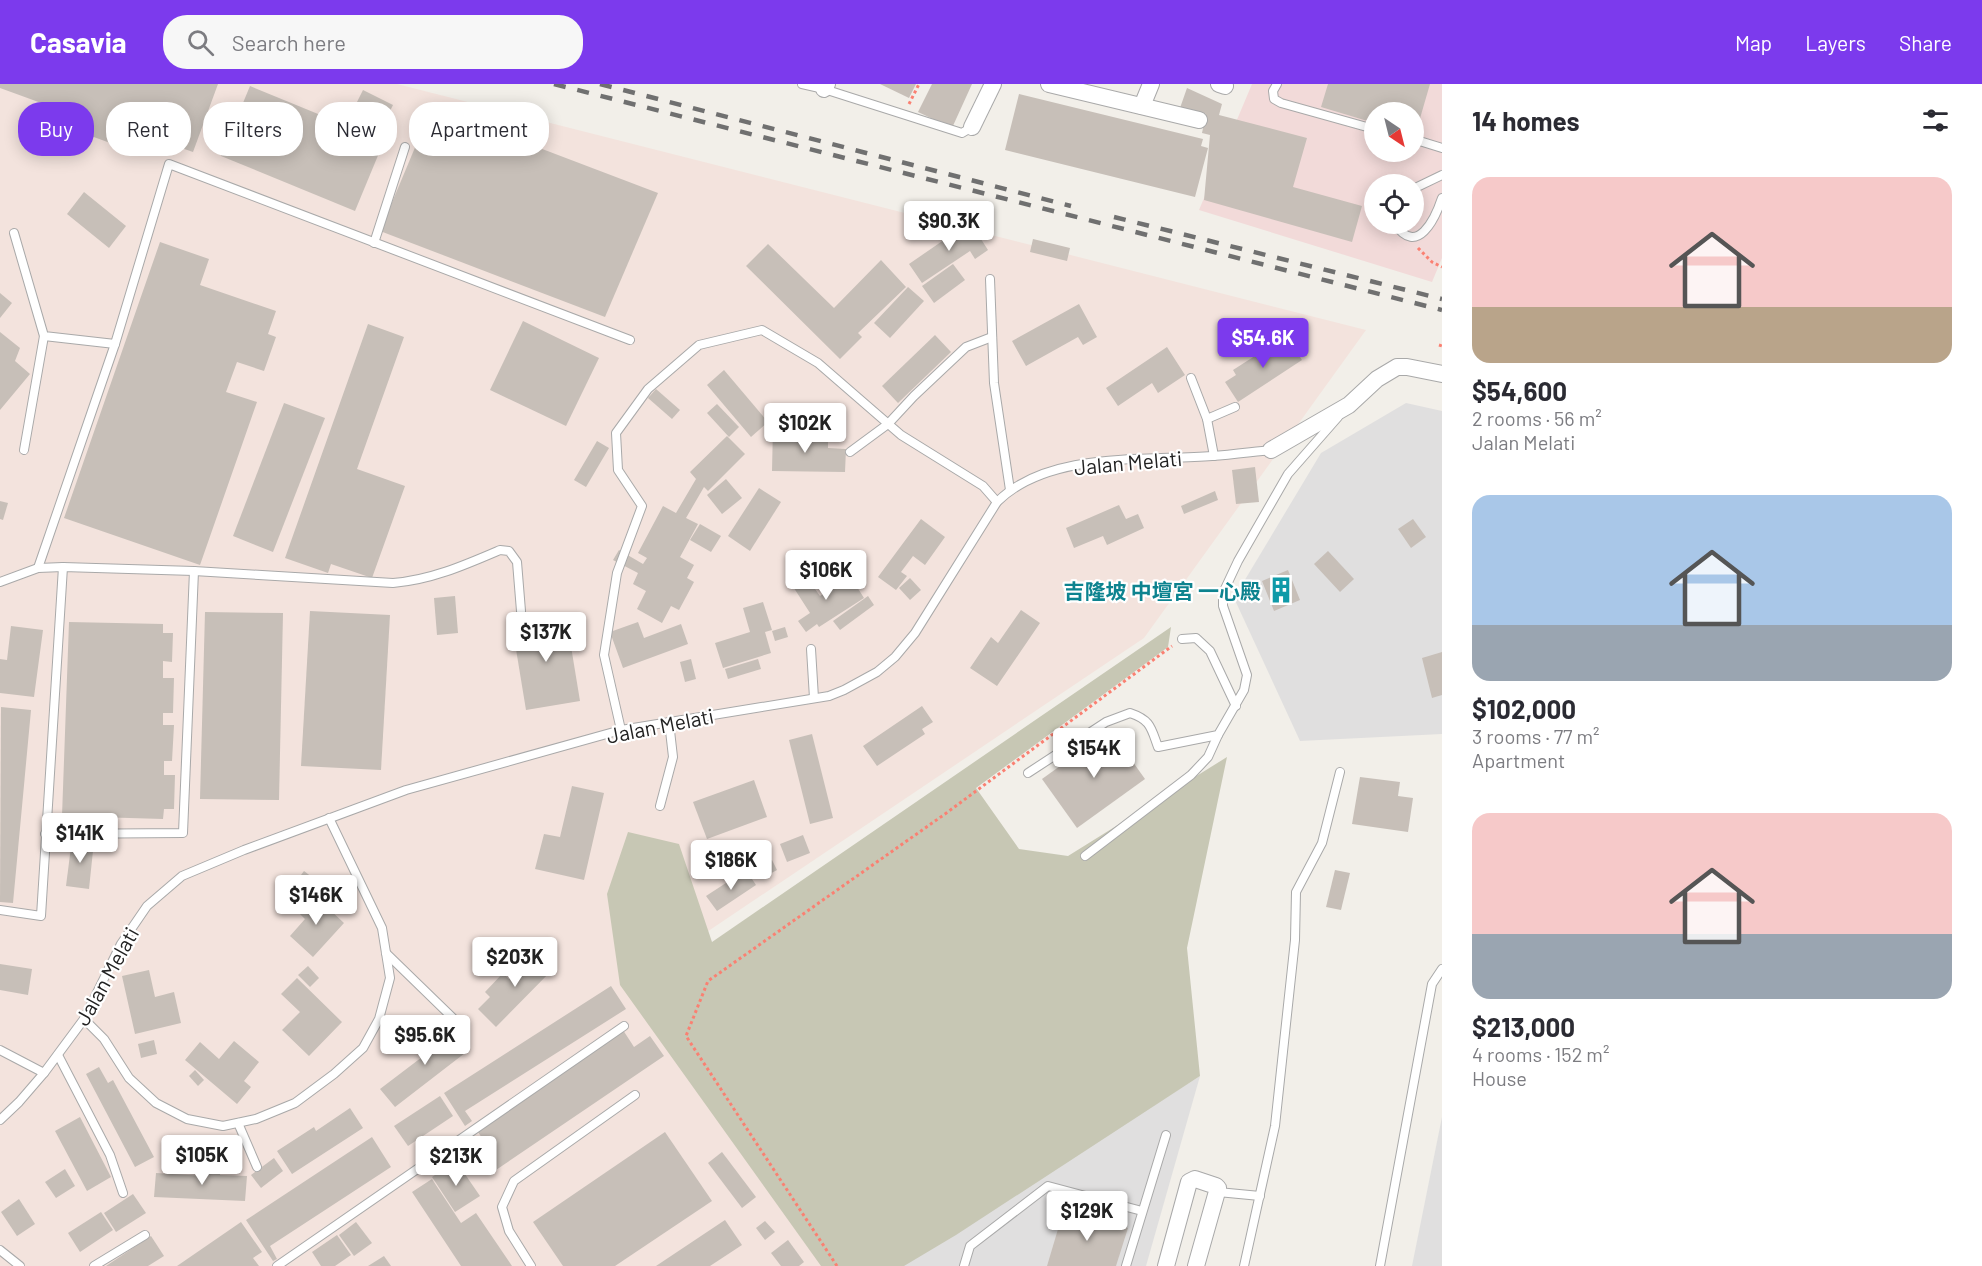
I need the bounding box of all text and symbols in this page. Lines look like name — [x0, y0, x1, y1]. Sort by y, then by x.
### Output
search box — [163, 15, 583, 69]
text: Casavia — [30, 25, 127, 59]
icon: search — [184, 26, 217, 59]
text: Search here — [232, 29, 346, 55]
text: Map — [1735, 30, 1772, 55]
text: Layers — [1805, 30, 1866, 55]
text: Share — [1899, 30, 1952, 55]
chip: Buy — [18, 102, 94, 156]
chip: Rent — [106, 102, 191, 156]
chip: Filters — [203, 102, 303, 156]
chip: New — [315, 102, 397, 156]
chip: Apartment — [409, 102, 549, 156]
north arrow — [1364, 102, 1424, 162]
map controls — [1364, 102, 1424, 234]
icon: filters — [1919, 104, 1952, 137]
text: 14 homes — [1472, 105, 1579, 136]
button: locate — [1364, 174, 1424, 234]
pin: $90.3K — [900, 201, 998, 252]
text: $90.3K — [918, 208, 980, 232]
icon: home — [1658, 216, 1766, 324]
pin: $54.6K — [1214, 318, 1312, 369]
text: $54.6K — [1232, 325, 1294, 349]
text: $54,600 — [1472, 375, 1567, 406]
pin: $102K — [763, 403, 847, 454]
text: 2 rooms · 56 m² — [1472, 406, 1602, 430]
text: $102K — [778, 410, 832, 434]
text: Jalan Melati — [1472, 430, 1575, 454]
street label: Jalan Melati — [1073, 445, 1183, 479]
icon: home — [1658, 534, 1766, 642]
pin: $106K — [784, 550, 868, 601]
text: $106K — [799, 557, 853, 581]
building icon: 吉隆坡 中壇宮 一心殿 — [1266, 575, 1296, 605]
place label: 吉隆坡 中壇宮 一心殿 — [1064, 578, 1261, 603]
pin: $137K — [504, 612, 588, 663]
text: $137K — [520, 619, 572, 643]
text: $102,000 — [1472, 693, 1576, 724]
street label: Jalan Melati — [604, 702, 716, 748]
text: 3 rooms · 77 m² — [1472, 724, 1600, 748]
pin: $154K — [1052, 728, 1136, 779]
text: $154K — [1067, 735, 1121, 759]
text: Apartment — [1472, 748, 1565, 772]
pin: $141K — [38, 813, 122, 864]
text: $141K — [56, 820, 104, 844]
pin: $186K — [689, 840, 773, 891]
text: $186K — [705, 847, 757, 871]
icon: home — [1658, 852, 1766, 960]
pin: $146K — [274, 875, 358, 926]
text: $146K — [289, 882, 343, 906]
street label: Jalan Melati — [69, 922, 143, 1030]
pin: $203K — [473, 937, 557, 988]
text: $203K — [486, 944, 544, 968]
text: $213,000 — [1472, 1011, 1575, 1042]
pin: $95.6K — [376, 1015, 474, 1066]
text: $95.6K — [394, 1022, 456, 1046]
text: 4 rooms · 152 m² — [1472, 1042, 1609, 1066]
text: House — [1472, 1066, 1527, 1090]
pin: $105K — [160, 1135, 244, 1186]
pin: $213K — [414, 1136, 498, 1187]
text: $105K — [175, 1142, 229, 1166]
text: $213K — [430, 1143, 482, 1167]
pin: $129K — [1045, 1191, 1129, 1242]
text: $129K — [1061, 1198, 1113, 1222]

